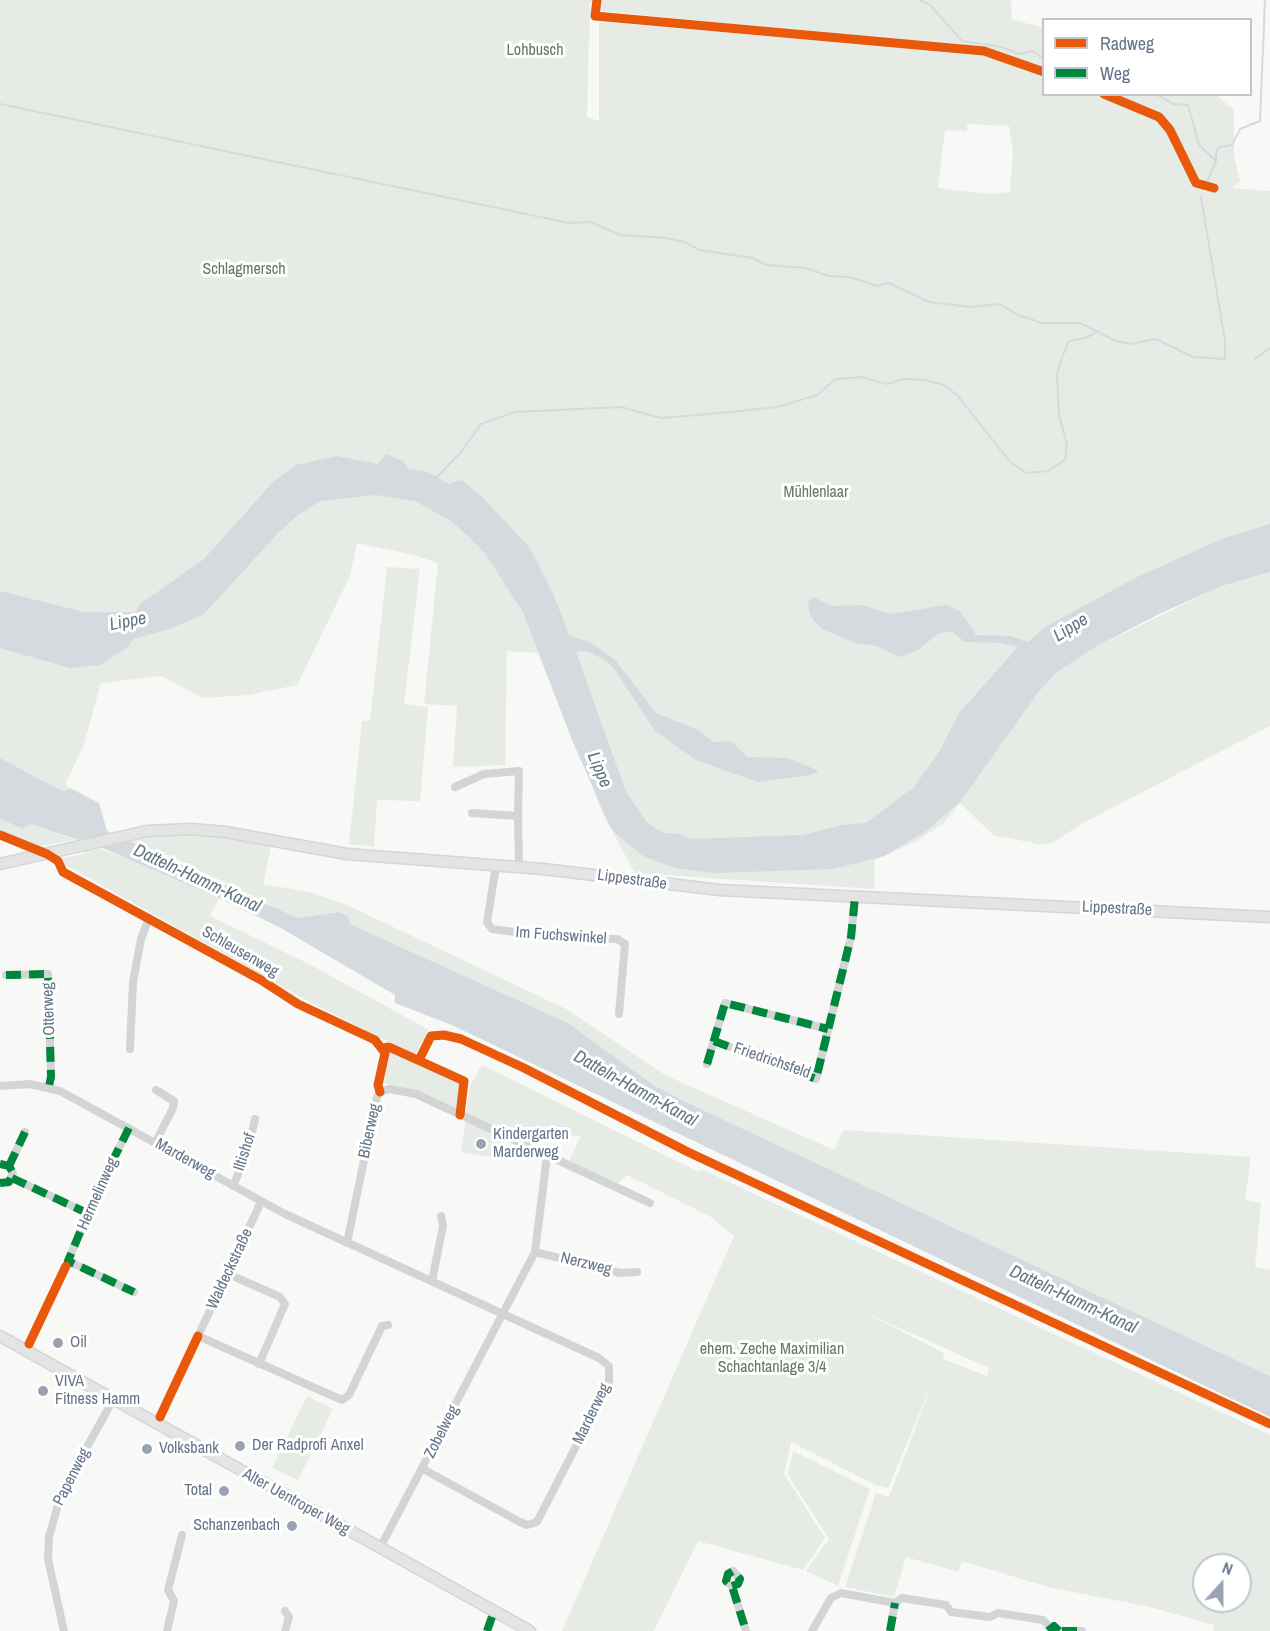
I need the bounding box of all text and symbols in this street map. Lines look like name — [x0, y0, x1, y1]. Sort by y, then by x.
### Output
legend — [1042, 18, 1252, 96]
text: Radweg — [1100, 31, 1154, 56]
park label: Lohbusch — [507, 41, 563, 61]
text: Weg — [1100, 61, 1130, 86]
park label: Schlagmersch — [202, 260, 286, 280]
park label: Mühlenlaar — [784, 483, 848, 503]
water label: Lippe — [108, 608, 148, 636]
water label: Lippe — [1050, 609, 1092, 647]
water label: Lippe — [582, 749, 616, 791]
water label: Datteln-Hamm-Kanal — [130, 840, 264, 918]
street label: Lippestraße — [596, 866, 668, 894]
street label: Lippestraße — [1082, 898, 1152, 920]
street label: Schleusenweg — [198, 922, 282, 982]
street label: Im Fuchswinkel — [515, 923, 607, 949]
street label: Otterweg — [38, 982, 60, 1036]
street label: Friedrichsfeld — [731, 1039, 813, 1083]
water label: Datteln-Hamm-Kanal — [570, 1046, 700, 1132]
street label: Biberweg — [355, 1102, 385, 1160]
place label: Kindergarten Marderweg — [493, 1125, 569, 1163]
street label: Iltishof — [230, 1131, 260, 1173]
street label: Marderweg — [152, 1135, 218, 1183]
marker: Kindergarten Marderweg — [474, 1137, 488, 1151]
street label: Hermelinweg — [74, 1155, 122, 1233]
street label: Waldeckstraße — [203, 1226, 257, 1312]
street label: Nerzweg — [559, 1248, 613, 1280]
water label: Datteln-Hamm-Kanal — [1006, 1261, 1140, 1339]
place label: Oil — [70, 1333, 87, 1353]
marker: Oil — [51, 1336, 65, 1350]
park label: ehem. Zeche Maximilian Schachtanlage 3/4 — [700, 1340, 844, 1378]
place label: VIVA Fitness Hamm — [55, 1372, 140, 1410]
street label: Marderweg — [569, 1380, 615, 1448]
marker: VIVA Fitness Hamm — [36, 1384, 50, 1398]
street label: Zobelweg — [421, 1402, 463, 1462]
place label: Der Radprofi Anxel — [252, 1436, 364, 1456]
place label: Volksbank — [159, 1439, 219, 1459]
marker: Der Radprofi Anxel — [233, 1439, 247, 1453]
marker: Volksbank — [140, 1442, 154, 1456]
street label: Papenweg — [49, 1445, 95, 1509]
street label: Alter Uentroper Weg — [239, 1465, 353, 1539]
place label: Total — [184, 1481, 212, 1501]
marker: Total — [217, 1484, 231, 1498]
place label: Schanzenbach — [193, 1516, 280, 1536]
marker: Schanzenbach — [285, 1519, 299, 1533]
north arrow — [1192, 1553, 1252, 1613]
text: N — [1219, 1556, 1236, 1580]

